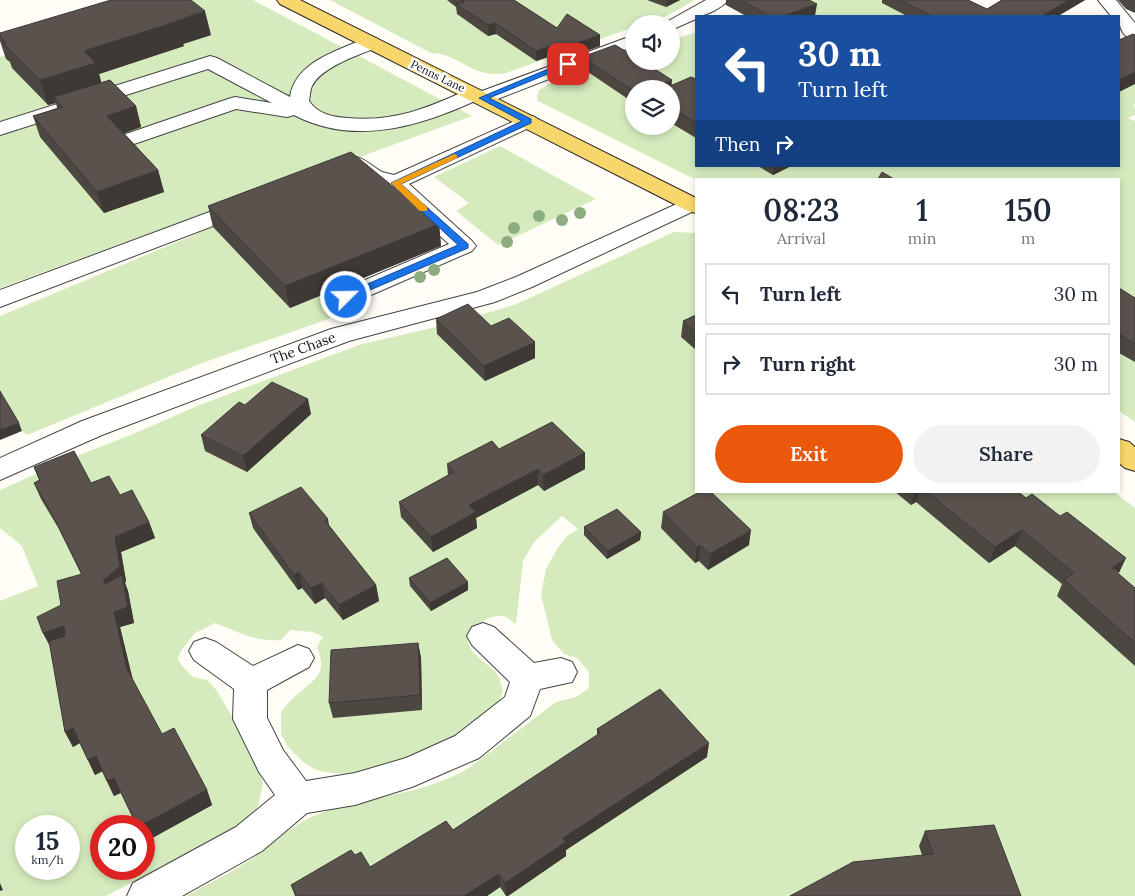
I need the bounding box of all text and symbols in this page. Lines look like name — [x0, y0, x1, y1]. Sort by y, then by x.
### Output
map controls — [625, 15, 680, 135]
button: sound — [625, 15, 680, 70]
text: 30 m — [798, 31, 881, 76]
icon: left — [715, 35, 780, 100]
pin — [547, 43, 589, 85]
icon: arrive — [554, 50, 582, 78]
street label: Penns Lane — [409, 57, 468, 95]
text: Turn left — [798, 75, 888, 103]
button: layers — [625, 80, 680, 135]
icon: right — [770, 130, 798, 158]
text: Then — [715, 132, 760, 156]
text: 08:23 — [763, 191, 839, 229]
text: 1 — [916, 191, 928, 229]
text: 150 — [1005, 191, 1052, 229]
text: Arrival — [777, 228, 826, 248]
text: min — [908, 228, 936, 248]
text: m — [1021, 228, 1035, 248]
position arrow — [319, 270, 371, 322]
icon: left — [717, 280, 745, 308]
text: Turn left — [760, 282, 841, 306]
text: 30 m — [1054, 282, 1098, 306]
street label: The Chase — [268, 328, 338, 368]
icon: right — [717, 350, 745, 378]
text: Turn right — [760, 352, 856, 376]
text: 30 m — [1054, 352, 1098, 376]
button: Exit — [715, 425, 903, 483]
button: Share — [913, 425, 1100, 483]
speed limit sign: 20 — [90, 815, 155, 880]
text: 15 — [36, 825, 59, 857]
text: km/h — [31, 852, 64, 867]

